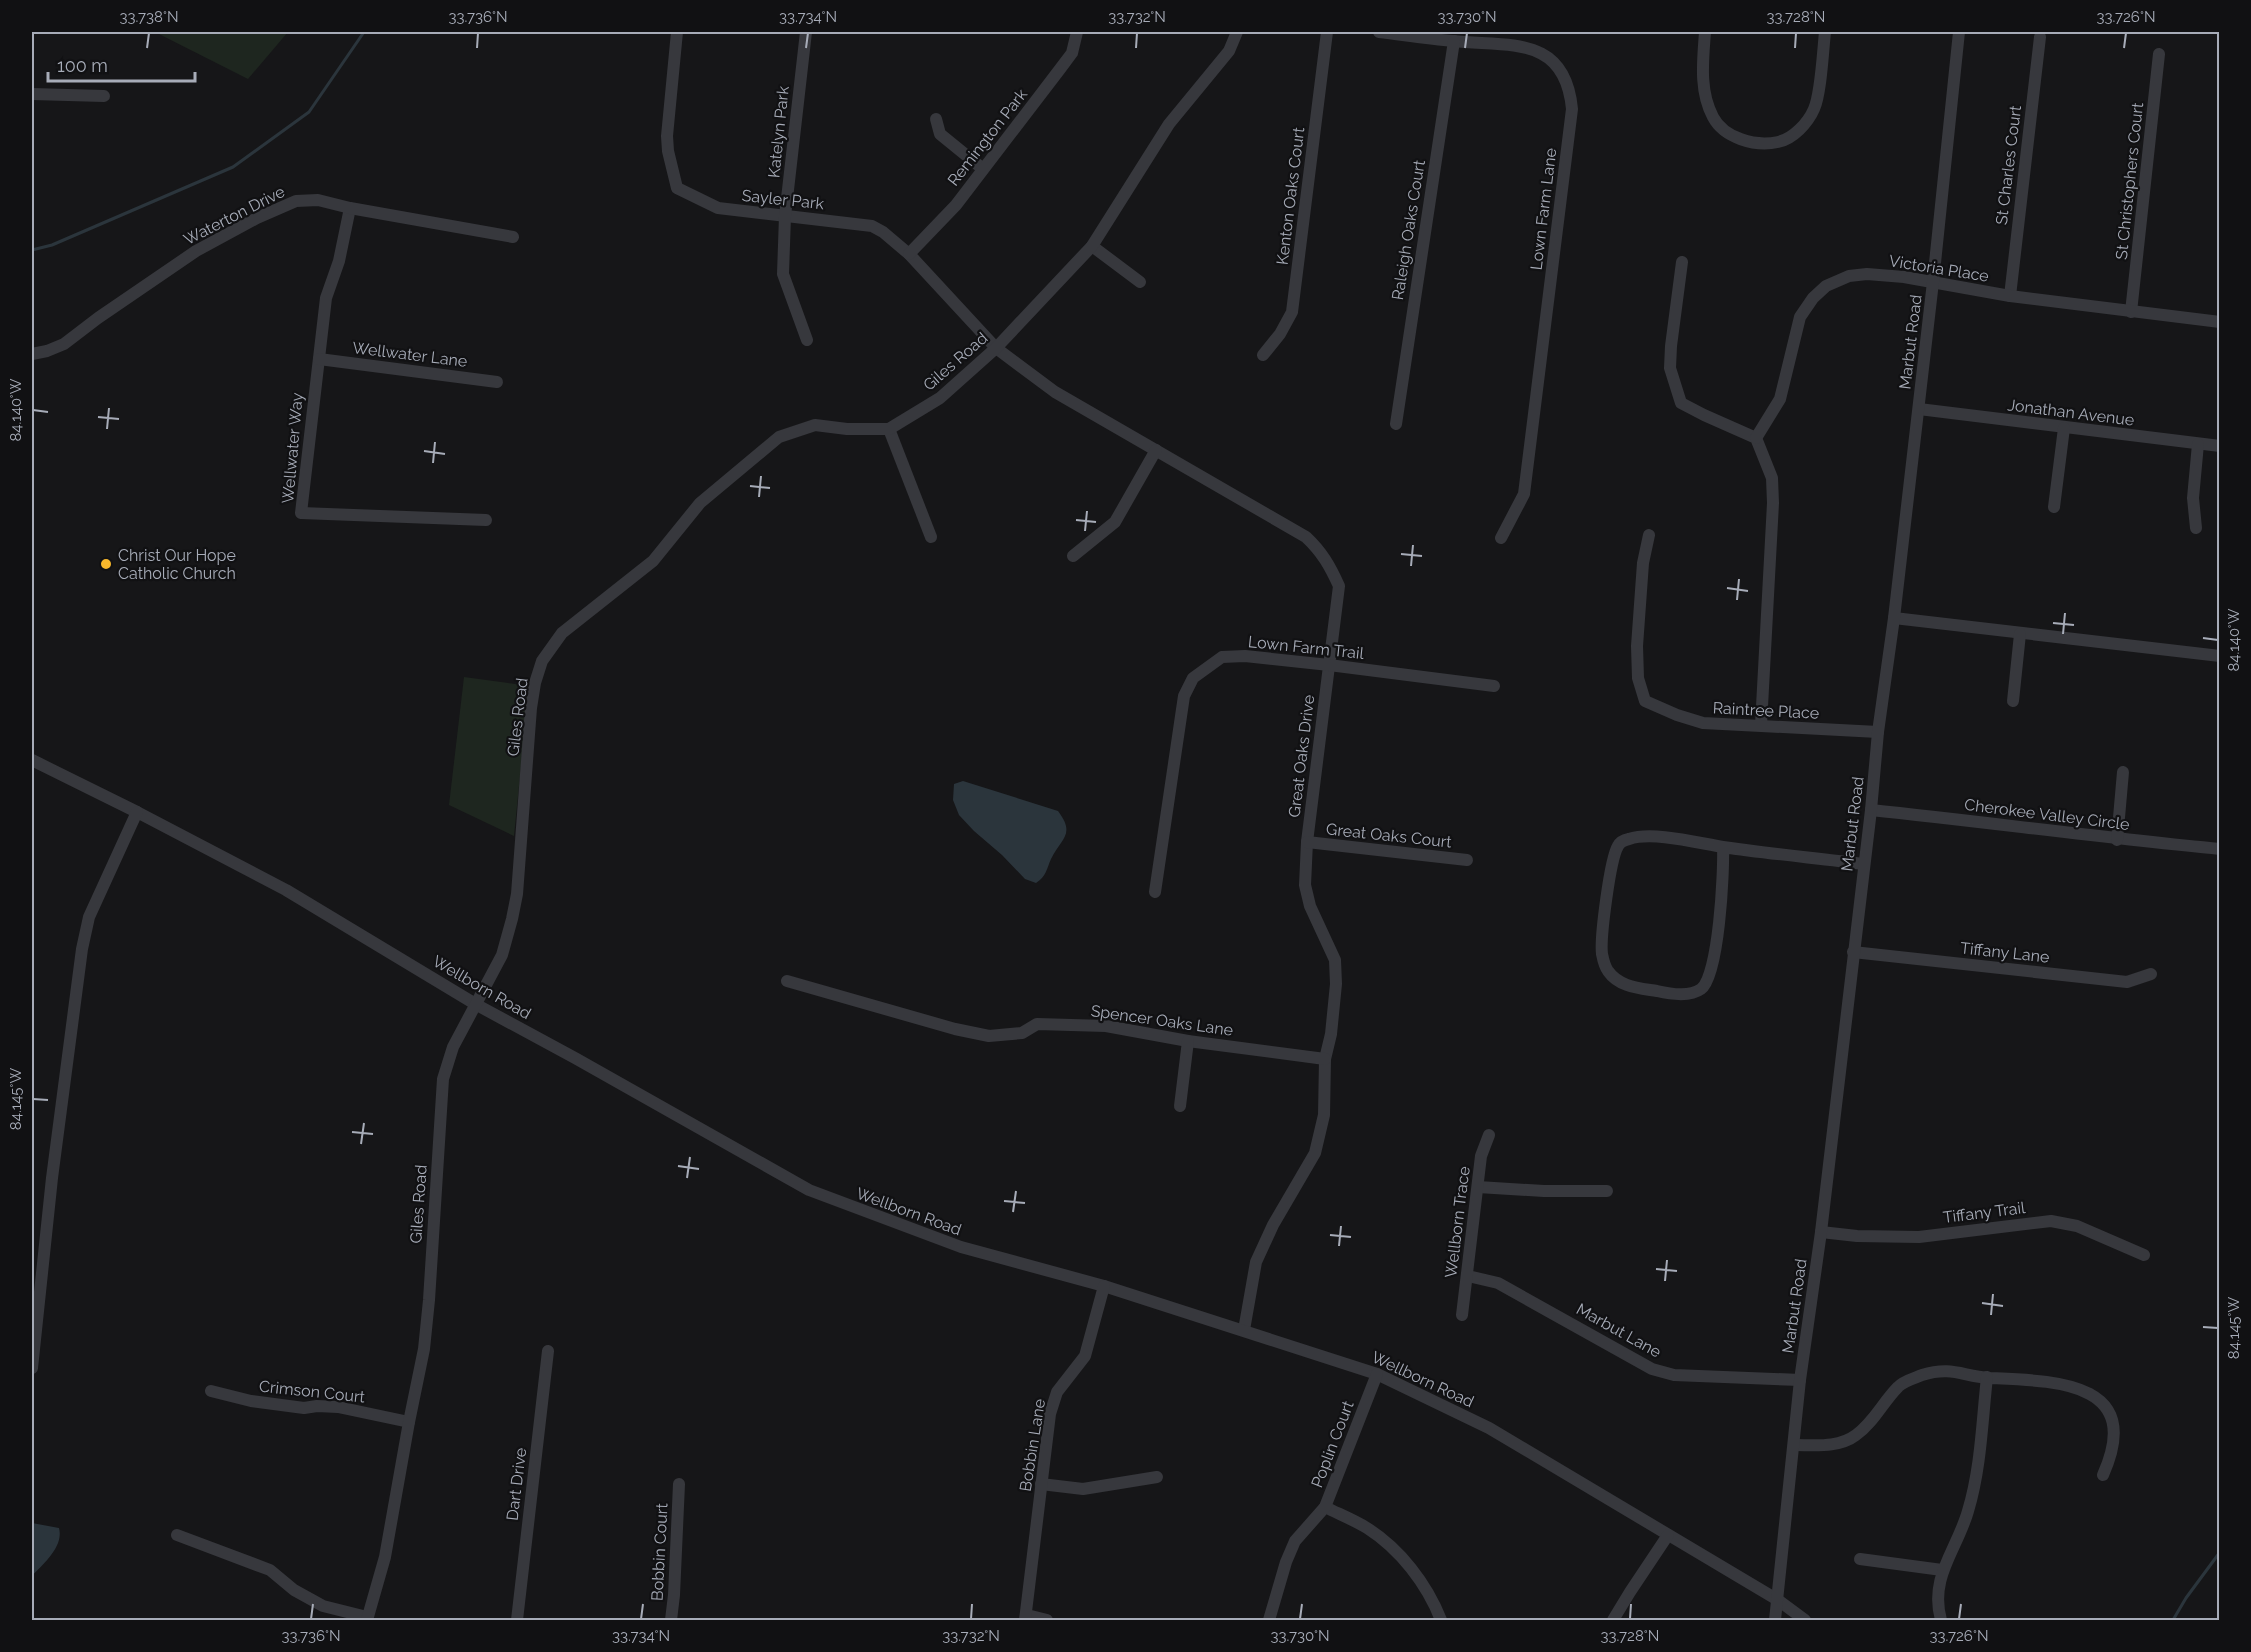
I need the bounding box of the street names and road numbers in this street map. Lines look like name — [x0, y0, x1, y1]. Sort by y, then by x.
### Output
street label: Katelyn Park — [764, 85, 793, 179]
street label: Remington Park — [944, 85, 1031, 190]
street label: St Christophers Court — [2112, 101, 2147, 261]
street label: St Charles Court — [1992, 104, 2025, 226]
street label: Kenton Oaks Court — [1273, 126, 1308, 266]
street label: Lown Farm Lane — [1527, 147, 1560, 271]
street label: Raleigh Oaks Court — [1388, 158, 1429, 301]
street label: Waterton Drive — [180, 182, 288, 249]
street label: Sayler Park — [741, 186, 826, 213]
street label: Victoria Place — [1888, 251, 1990, 286]
street label: Marbut Road — [1895, 293, 1926, 391]
street label: Giles Road — [919, 328, 991, 394]
street label: Wellwater Lane — [351, 338, 468, 371]
street label: Wellwater Way — [278, 391, 307, 504]
street label: Jonathan Avenue — [2006, 395, 2135, 430]
street label: Lown Farm Trail — [1247, 632, 1365, 663]
street label: Giles Road — [503, 677, 532, 757]
street label: Great Oaks Drive — [1285, 694, 1318, 818]
street label: Raintree Place — [1712, 698, 1820, 723]
street label: Marbut Road — [1837, 775, 1868, 873]
street label: Cherokee Valley Circle — [1963, 795, 2131, 834]
street label: Great Oaks Court — [1325, 819, 1453, 852]
street label: Tiffany Lane — [1959, 938, 2050, 967]
street label: Wellborn Road — [429, 952, 534, 1023]
street label: Spencer Oaks Lane — [1090, 1001, 1234, 1040]
street label: Giles Road — [406, 1164, 431, 1244]
street label: Wellborn Trace — [1441, 1165, 1474, 1279]
street label: Wellborn Road — [854, 1184, 964, 1239]
street label: Tiffany Trail — [1942, 1198, 2027, 1227]
street label: Marbut Road — [1778, 1257, 1811, 1355]
street label: Marbut Lane — [1573, 1299, 1664, 1362]
street label: Wellborn Road — [1369, 1347, 1477, 1411]
street label: Crimson Court — [258, 1376, 366, 1407]
street label: Bobbin Lane — [1016, 1397, 1049, 1493]
street label: Poplin Court — [1307, 1398, 1358, 1490]
street label: Dart Drive — [503, 1447, 530, 1522]
street label: Bobbin Court — [647, 1502, 672, 1601]

